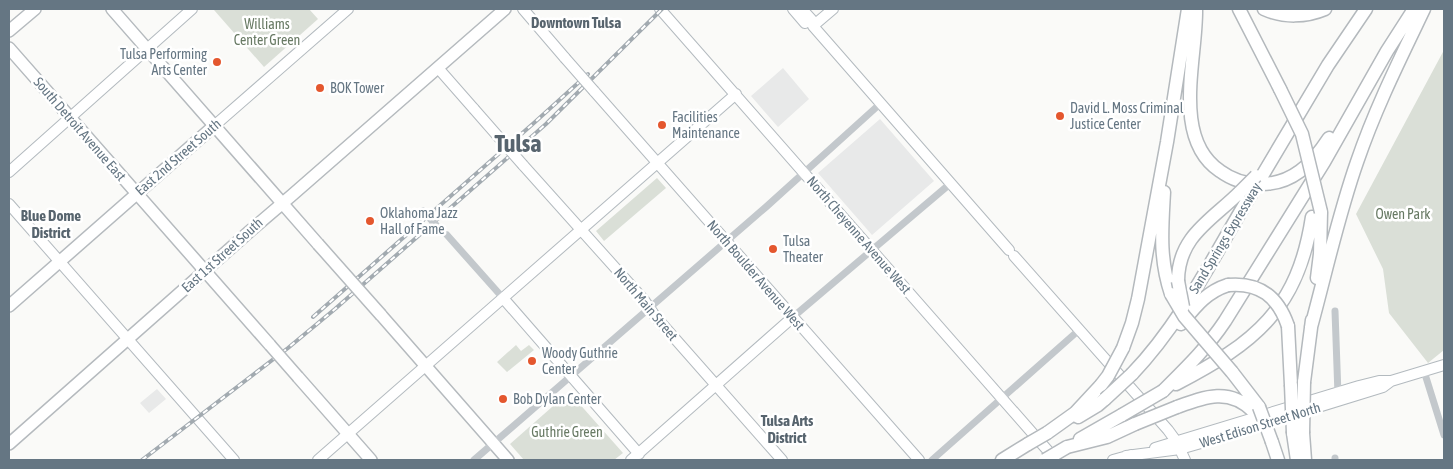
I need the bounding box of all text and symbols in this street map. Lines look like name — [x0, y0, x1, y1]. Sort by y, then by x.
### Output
district label: Downtown Tulsa — [531, 14, 621, 31]
park label: Williams Center Green — [234, 16, 300, 48]
place label: Tulsa Performing Arts Center — [120, 46, 208, 78]
marker: Tulsa Performing Arts Center — [211, 56, 223, 68]
street label: South Detroit Avenue East — [31, 74, 129, 184]
place label: BOK Tower — [330, 80, 385, 96]
marker: BOK Tower — [314, 82, 326, 94]
place label: David L. Moss Criminal Justice Center — [1070, 100, 1184, 132]
place label: Facilities Maintenance — [672, 109, 740, 141]
marker: David L. Moss Criminal Justice Center — [1054, 110, 1066, 122]
street label: East 2nd Street South — [132, 116, 224, 198]
marker: Facilities Maintenance — [656, 119, 668, 131]
district label: Tulsa — [495, 130, 541, 157]
street label: North Cheyenne Avenue West — [804, 173, 914, 297]
street label: Sand Springs Expressway — [1186, 180, 1265, 296]
place label: Oklahoma Jazz Hall of Fame — [380, 205, 458, 237]
park label: Owen Park — [1376, 206, 1430, 222]
district label: Blue Dome District — [21, 207, 81, 241]
street label: East 1st Street South — [178, 214, 266, 296]
marker: Oklahoma Jazz Hall of Fame — [364, 215, 376, 227]
street label: North Boulder Avenue West — [704, 217, 808, 333]
place label: Tulsa Theater — [783, 233, 824, 265]
marker: Tulsa Theater — [767, 243, 779, 255]
street label: North Main Street — [611, 264, 681, 344]
place label: Woody Guthrie Center — [542, 345, 618, 377]
marker: Woody Guthrie Center — [526, 355, 538, 367]
place label: Bob Dylan Center — [513, 391, 602, 407]
marker: Bob Dylan Center — [497, 393, 509, 405]
street label: West Edison Street North — [1198, 399, 1322, 451]
district label: Tulsa Arts District — [761, 412, 814, 446]
park label: Guthrie Green — [531, 424, 603, 440]

